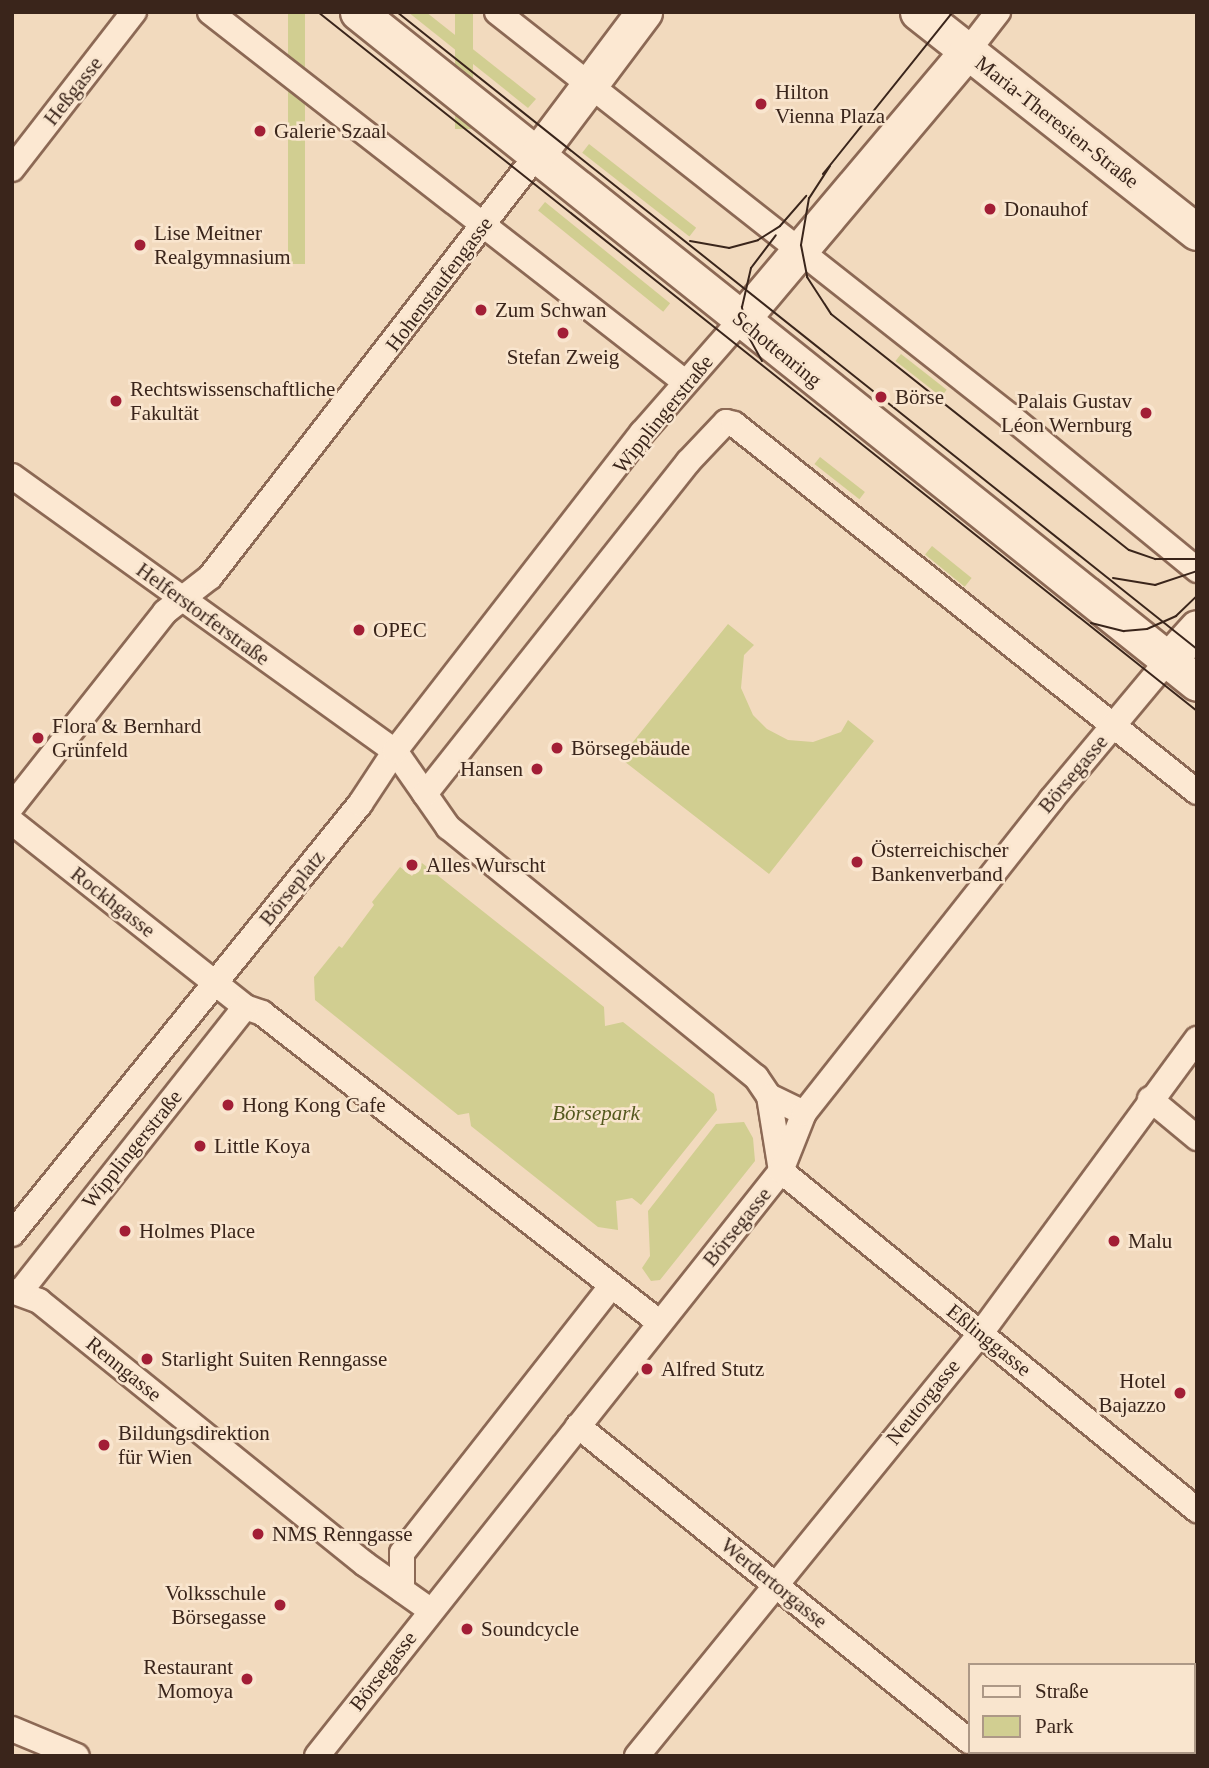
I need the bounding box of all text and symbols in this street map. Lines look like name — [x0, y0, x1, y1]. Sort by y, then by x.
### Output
street label: Maria-Theresien-Straße — [959, 42, 1155, 202]
street label: Heßgasse — [34, 46, 112, 136]
place label: Hilton Vienna Plaza — [775, 79, 899, 129]
marker: Hilton Vienna Plaza — [753, 96, 769, 112]
place label: Galerie Szaal — [274, 118, 400, 144]
marker: Galerie Szaal — [252, 123, 268, 139]
place label: Donauhof — [1004, 196, 1101, 222]
street label: Hohenstaufengasse — [371, 200, 507, 368]
marker: Donauhof — [982, 201, 998, 217]
place label: Lise Meitner Realgymnasium — [154, 220, 311, 270]
marker: Lise Meitner Realgymnasium — [132, 237, 148, 253]
place label: Zum Schwan — [495, 297, 621, 323]
street label: Schottenring — [720, 300, 834, 398]
marker: Zum Schwan — [473, 302, 489, 318]
marker: Stefan Zweig — [555, 325, 571, 341]
street label: Wipplingerstraße — [600, 341, 726, 487]
place label: Stefan Zweig — [501, 344, 625, 370]
place label: Rechtswissenschaftliche Fakultät — [130, 376, 369, 426]
place label: Börse — [895, 384, 951, 410]
place label: Palais Gustav Léon Wernburg — [983, 388, 1132, 438]
marker: Börse — [873, 389, 889, 405]
marker: Rechtswissenschaftliche Fakultät — [108, 393, 124, 409]
marker: Palais Gustav Léon Wernburg — [1138, 405, 1154, 421]
street label: Helferstorferstraße — [121, 550, 285, 678]
place label: OPEC — [373, 617, 428, 643]
marker: OPEC — [351, 622, 367, 638]
place label: Flora & Bernhard Grünfeld — [52, 713, 217, 763]
street label: Börsegasse — [1028, 724, 1118, 824]
marker: Flora & Bernhard Grünfeld — [30, 730, 46, 746]
place label: Börsegebäude — [571, 735, 712, 761]
marker: Börsegebäude — [549, 740, 565, 756]
place label: Hansen — [449, 756, 523, 782]
marker: Hansen — [529, 761, 545, 777]
place label: Österreichischer Bankenverband — [871, 837, 1031, 887]
street label: Börseplatz — [249, 840, 335, 936]
place label: Alles Wurscht — [426, 852, 557, 878]
marker: Österreichischer Bankenverband — [849, 854, 865, 870]
street label: Rockhgasse — [60, 857, 166, 947]
marker: Alles Wurscht — [404, 857, 420, 873]
street label: Wipplingerstraße — [69, 1076, 195, 1222]
place label: Hong Kong Cafe — [242, 1092, 398, 1118]
marker: Hong Kong Cafe — [220, 1097, 236, 1113]
park label: Börsepark — [546, 1100, 646, 1126]
place label: Little Koya — [214, 1133, 317, 1159]
marker: Little Koya — [192, 1138, 208, 1154]
street label: Börsegasse — [693, 1176, 781, 1278]
place label: Holmes Place — [139, 1218, 271, 1244]
marker: Holmes Place — [117, 1223, 133, 1239]
place label: Malu — [1128, 1228, 1176, 1254]
marker: Malu — [1106, 1233, 1122, 1249]
street label: Eßlinggasse — [936, 1293, 1042, 1387]
street label: Renngasse — [75, 1326, 173, 1412]
place label: Starlight Suiten Renngasse — [161, 1346, 422, 1372]
street label: Neutorgasse — [875, 1347, 971, 1457]
marker: Starlight Suiten Renngasse — [139, 1351, 155, 1367]
place label: Alfred Stutz — [661, 1356, 774, 1382]
marker: Alfred Stutz — [639, 1361, 655, 1377]
place label: Hotel Bajazzo — [1090, 1368, 1166, 1418]
marker: Hotel Bajazzo — [1172, 1385, 1188, 1401]
place label: Bildungsdirektion für Wien — [118, 1420, 292, 1470]
marker: Bildungsdirektion für Wien — [96, 1437, 112, 1453]
place label: NMS Renngasse — [272, 1521, 426, 1547]
street label: Werdertorgasse — [706, 1525, 842, 1641]
marker: NMS Renngasse — [250, 1526, 266, 1542]
place label: Volksschule Börsegasse — [151, 1580, 266, 1630]
marker: Volksschule Börsegasse — [272, 1597, 288, 1613]
place label: Soundcycle — [481, 1616, 595, 1642]
street label: Börsegasse — [339, 1620, 427, 1722]
marker: Soundcycle — [459, 1621, 475, 1637]
place label: Restaurant Momoya — [127, 1654, 233, 1704]
legend — [968, 1663, 1195, 1754]
marker: Restaurant Momoya — [239, 1671, 255, 1687]
text: Straße — [1035, 1679, 1089, 1703]
text: Park — [1035, 1714, 1074, 1738]

